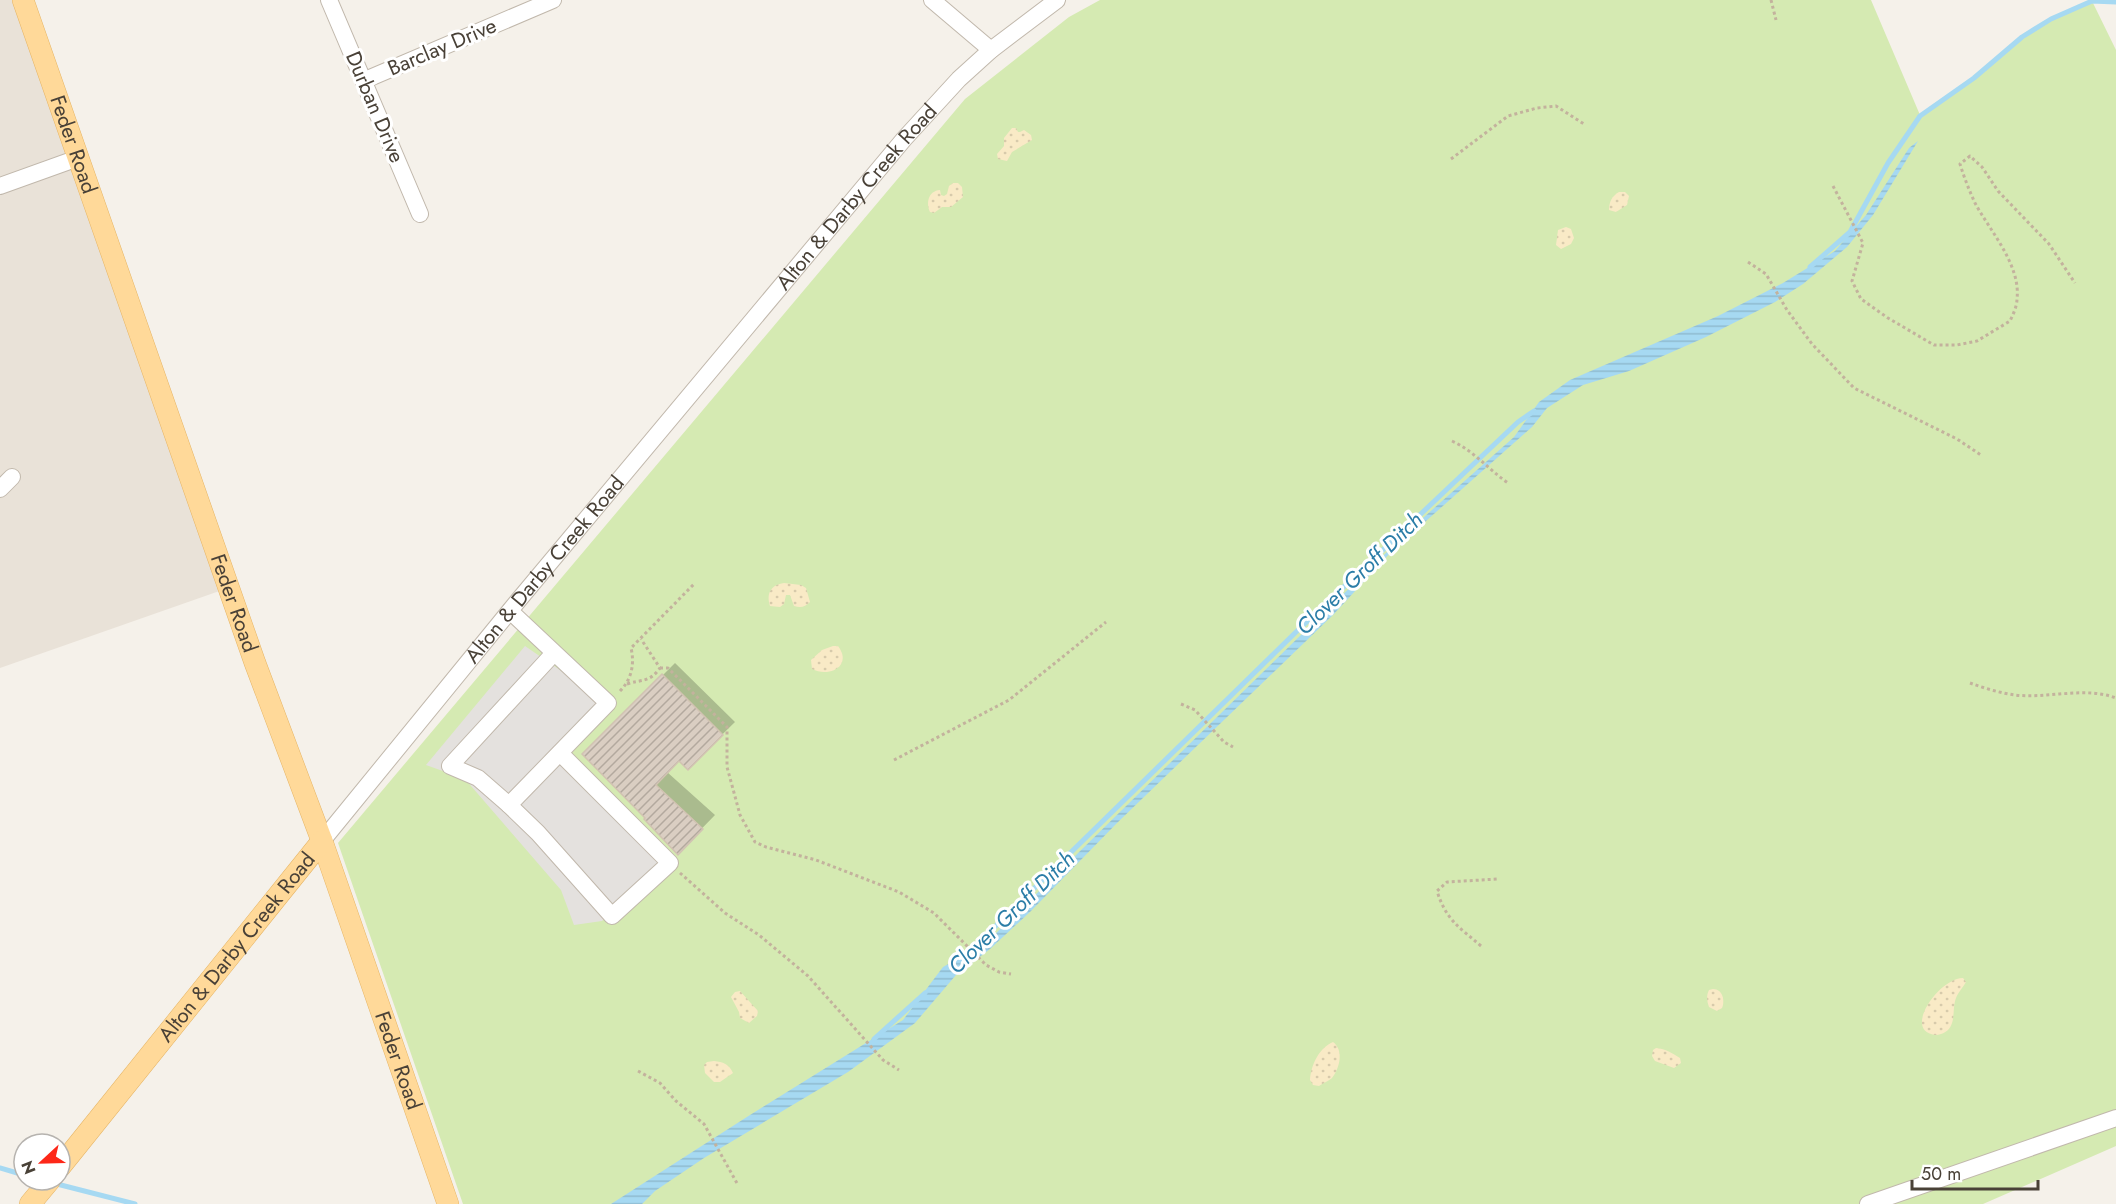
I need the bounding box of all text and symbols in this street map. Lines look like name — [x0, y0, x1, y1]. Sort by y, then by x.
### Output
street label: Barclay Drive — [383, 10, 501, 83]
street label: Durban Drive — [338, 47, 412, 168]
street label: Feder Road — [42, 91, 105, 198]
street label: Alton & Darby Creek Road — [769, 97, 944, 297]
street label: Alton & Darby Creek Road — [458, 469, 631, 670]
water label: Clover Groff Ditch — [1288, 504, 1430, 642]
street label: Feder Road — [203, 550, 265, 656]
water label: Clover Groff Ditch — [940, 843, 1082, 981]
street label: Alton & Darby Creek Road — [151, 846, 322, 1048]
street label: Feder Road — [367, 1007, 429, 1114]
north arrow — [12, 1132, 72, 1192]
scale bar — [1912, 1153, 2038, 1191]
text: N — [16, 1157, 42, 1178]
text: 50 m — [1921, 1161, 1961, 1187]

